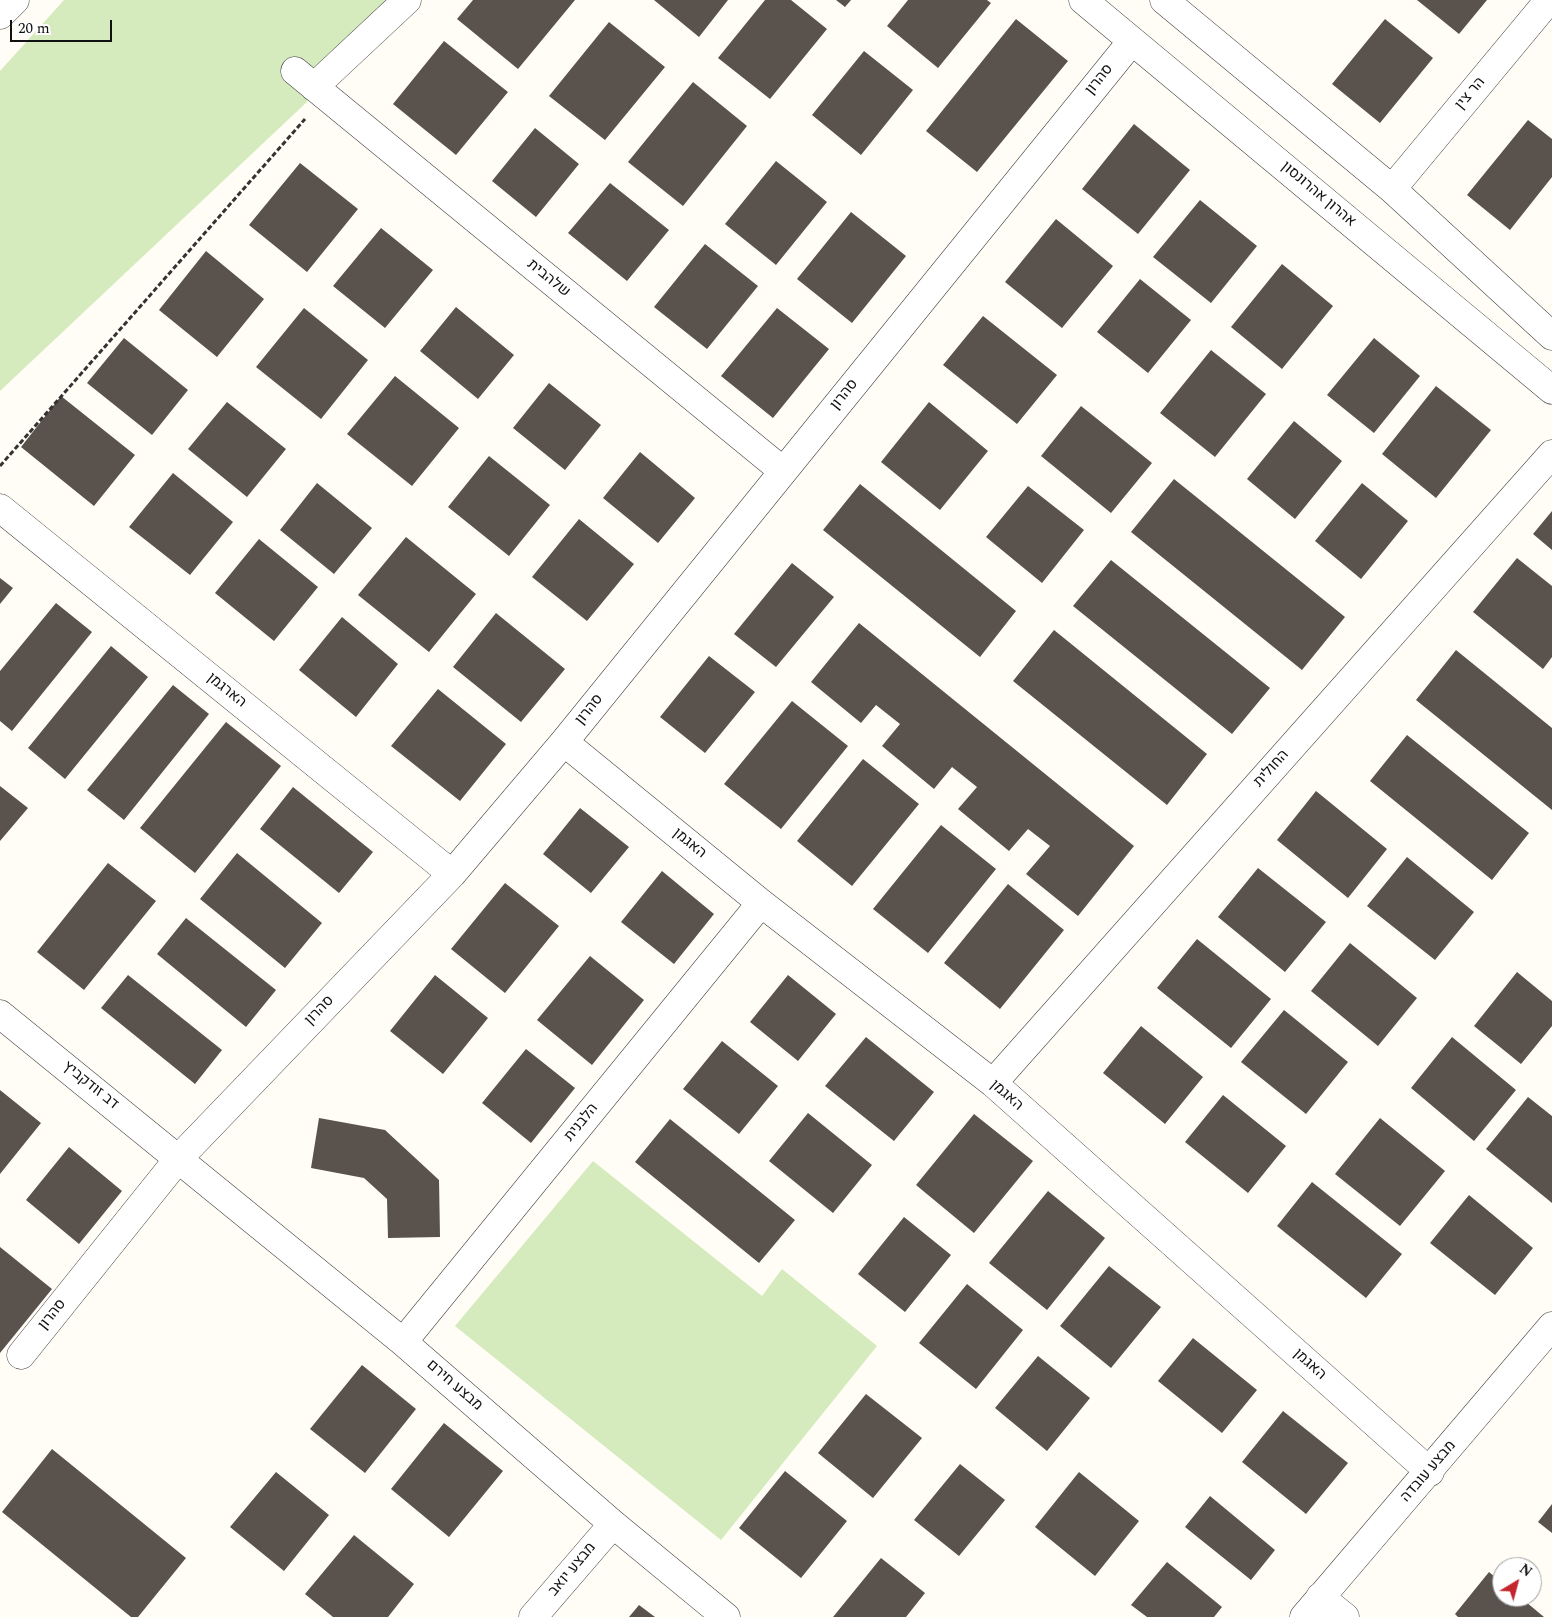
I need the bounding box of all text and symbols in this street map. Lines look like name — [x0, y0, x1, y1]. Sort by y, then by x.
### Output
scale bar — [12, 10, 115, 42]
text: 20 m — [18, 17, 50, 40]
street label: סהרון — [1082, 61, 1118, 99]
street label: הר צין — [1452, 74, 1490, 114]
street label: אהרון אהרונסון — [1277, 158, 1359, 232]
street label: שלהבית — [523, 256, 573, 302]
street label: סהרון — [827, 376, 863, 414]
street label: הארגמן — [203, 670, 249, 712]
street label: סהרון — [572, 691, 608, 729]
street label: החולית — [1251, 747, 1293, 791]
street label: האגמן — [669, 825, 709, 863]
street label: סהרון — [302, 992, 338, 1030]
street label: דב זודקביץ — [58, 1058, 122, 1114]
street label: האגמן — [986, 1077, 1026, 1115]
street label: הלבנית — [561, 1100, 603, 1146]
street label: סהרון — [35, 1296, 71, 1334]
street label: האגמן — [1289, 1346, 1329, 1384]
street label: מבצע חירם — [422, 1357, 486, 1415]
street label: מבצע עובדה — [1397, 1438, 1461, 1506]
street label: מבצע יואב — [545, 1540, 601, 1600]
north arrow — [1492, 1557, 1542, 1607]
text: N — [1515, 1559, 1537, 1582]

